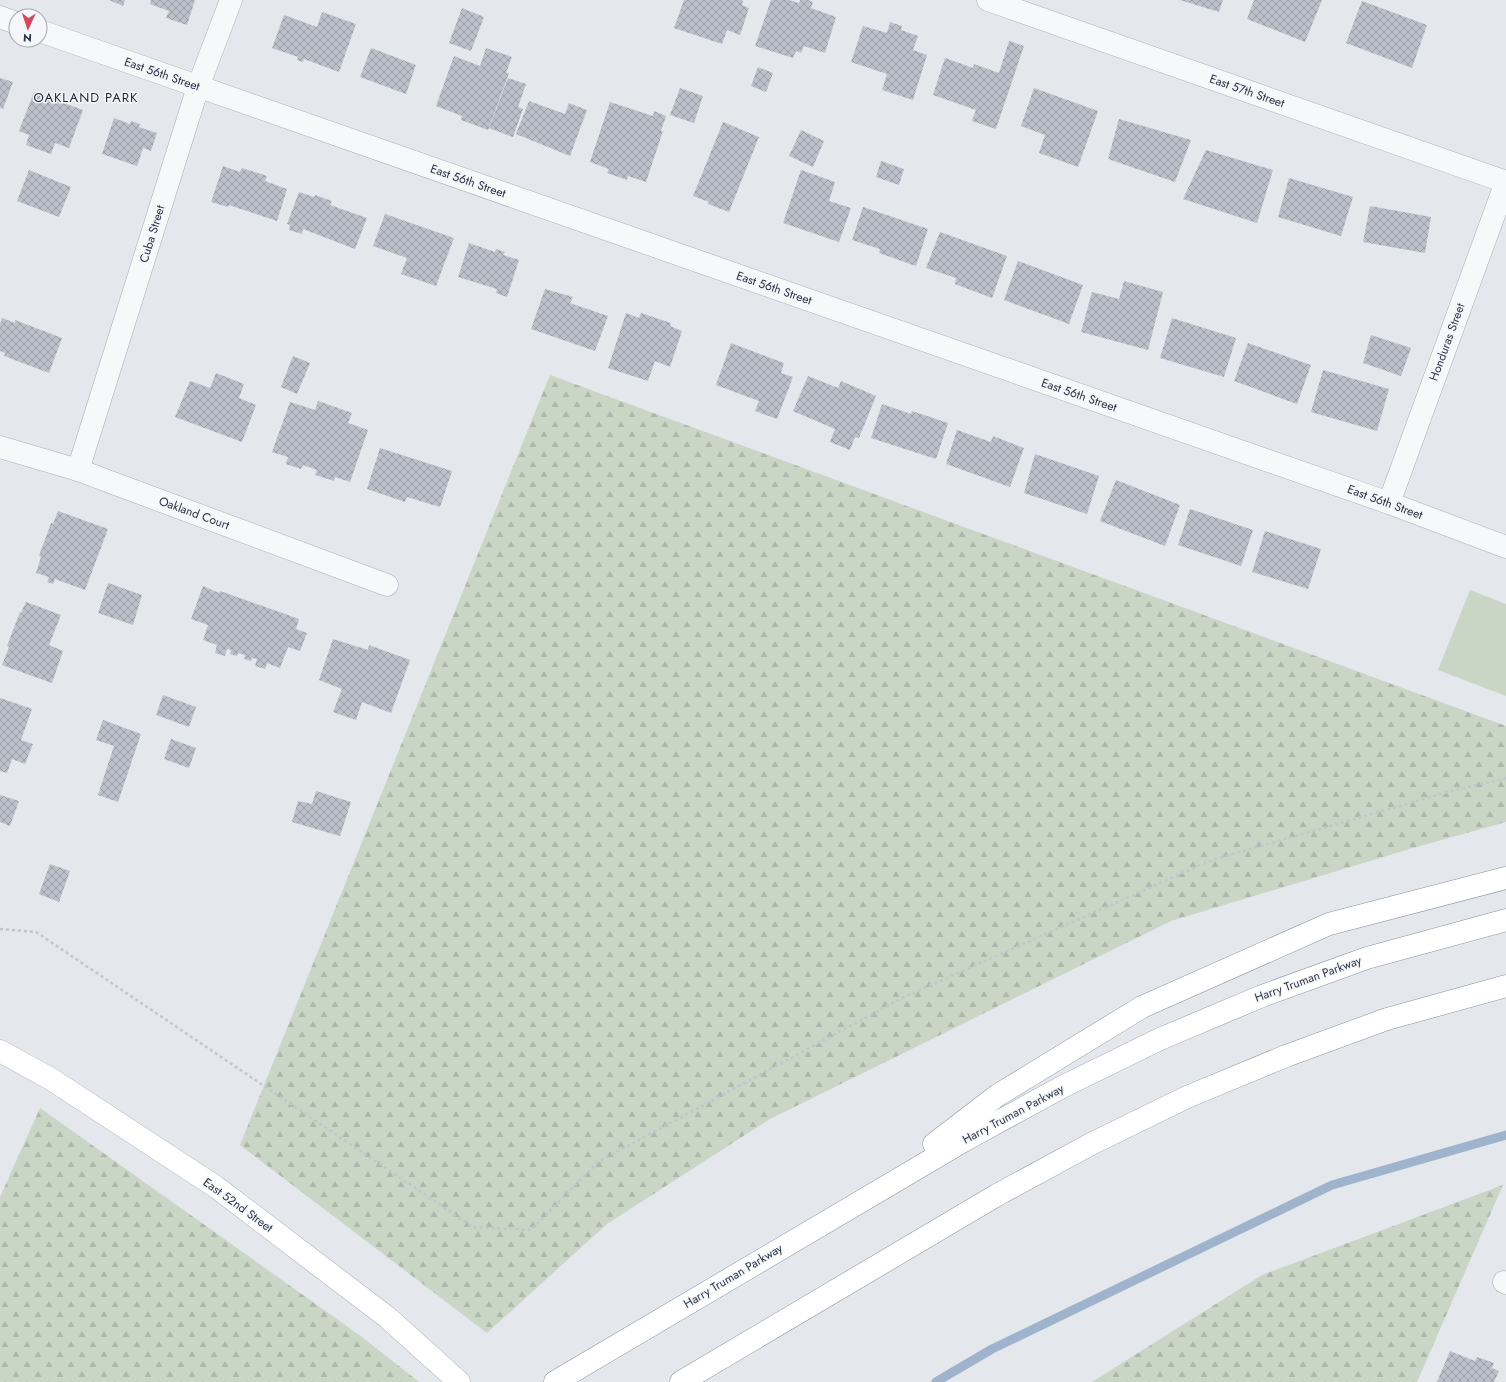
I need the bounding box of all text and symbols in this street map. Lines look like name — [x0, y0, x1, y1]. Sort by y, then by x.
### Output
north arrow — [8, 8, 48, 48]
text: N — [23, 30, 32, 46]
street label: East 56th Street — [122, 53, 202, 95]
street label: East 57th Street — [1207, 70, 1287, 112]
district label: OAKLAND PARK — [34, 88, 138, 107]
street label: East 56th Street — [428, 160, 508, 202]
street label: Cuba Street — [135, 203, 169, 265]
street label: East 56th Street — [734, 267, 814, 309]
street label: Honduras Street — [1425, 301, 1469, 383]
street label: East 56th Street — [1039, 374, 1119, 416]
street label: East 56th Street — [1345, 480, 1425, 524]
street label: Oakland Court — [156, 492, 232, 534]
street label: Harry Truman Parkway — [1252, 951, 1365, 1007]
street label: Harry Truman Parkway — [959, 1079, 1068, 1148]
street label: East 52nd Street — [199, 1173, 277, 1237]
street label: Harry Truman Parkway — [680, 1239, 787, 1313]

